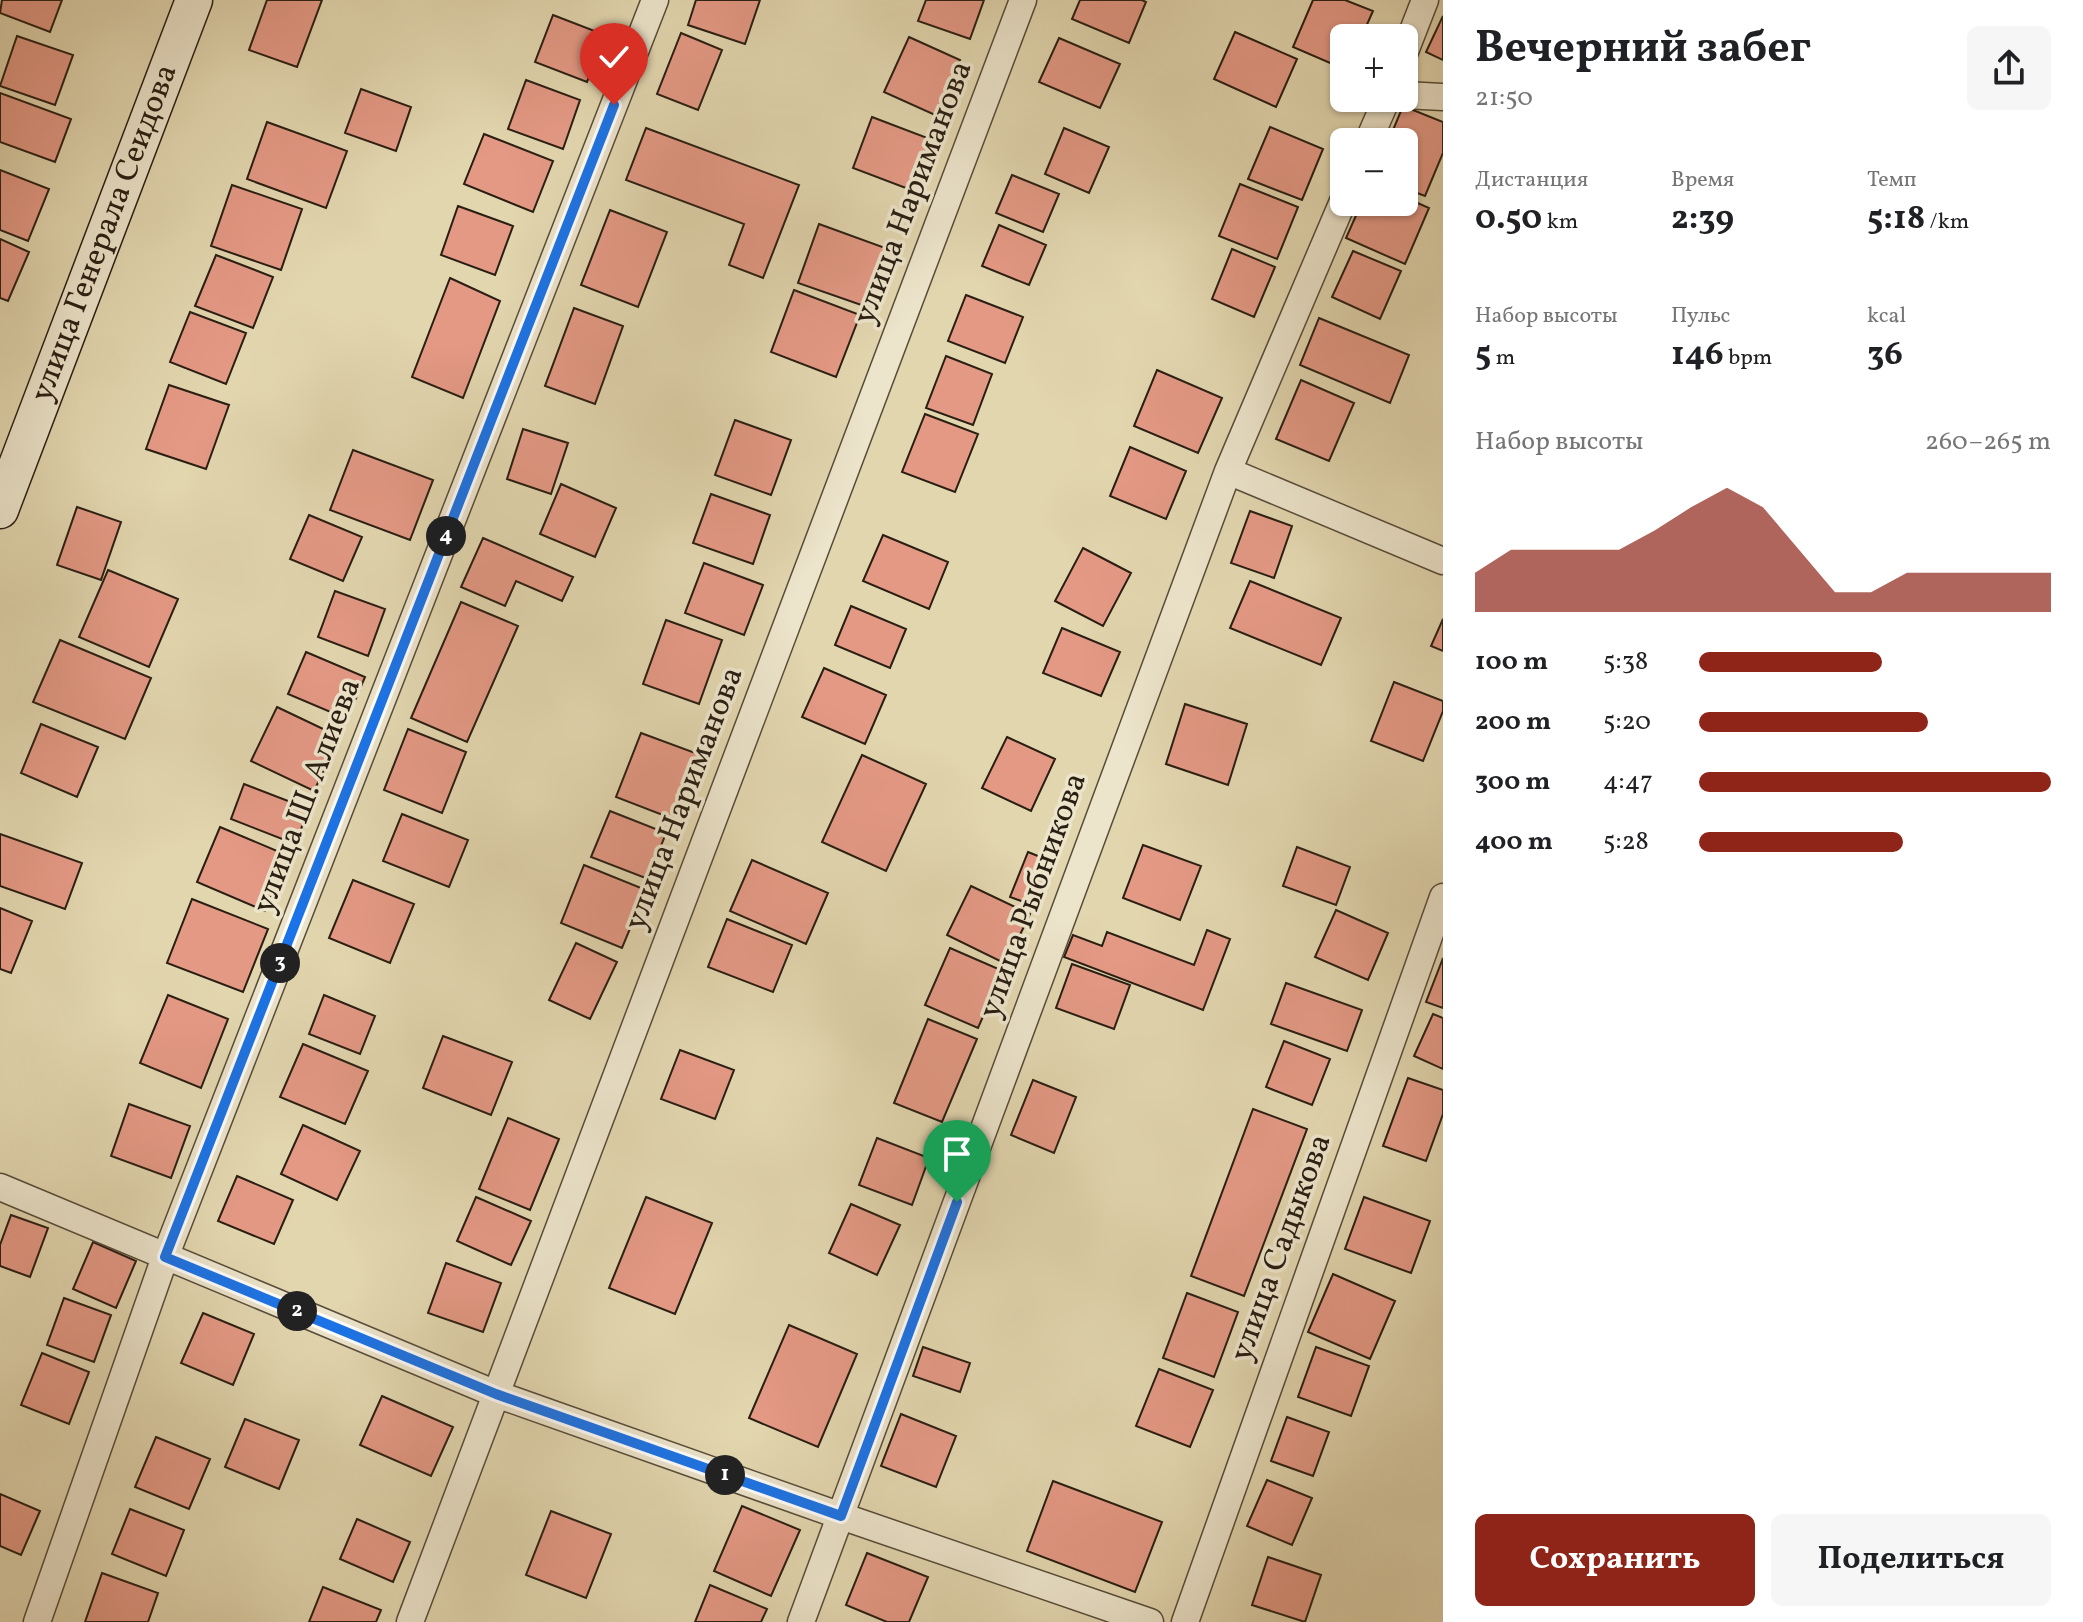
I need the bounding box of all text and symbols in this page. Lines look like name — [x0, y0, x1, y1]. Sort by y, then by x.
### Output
text: Вечерний забег — [1475, 19, 1811, 80]
pin — [580, 23, 648, 105]
map controls — [1330, 24, 1418, 216]
button: + — [1330, 24, 1418, 112]
button: share — [1967, 26, 2051, 110]
icon: check — [592, 35, 636, 79]
street label: улица Нариманова — [843, 55, 985, 331]
street label: улица Генерала Сеидова — [21, 58, 189, 409]
text: 21:50 — [1475, 80, 1533, 116]
button: − — [1330, 128, 1418, 216]
text: Дистанция — [1475, 165, 1588, 196]
text: Время — [1671, 165, 1734, 196]
text: Темп — [1867, 165, 1917, 196]
text: 0.50 — [1475, 196, 1542, 243]
text: 2:39 — [1671, 196, 1734, 243]
text: 5:18 — [1867, 196, 1925, 243]
text: km — [1542, 207, 1578, 238]
text: /km — [1925, 207, 1969, 238]
text: Набор высоты — [1475, 301, 1618, 332]
text: Пульс — [1671, 301, 1730, 332]
text: kcal — [1867, 301, 1906, 332]
text: 5 — [1475, 332, 1491, 379]
text: 146 — [1671, 332, 1724, 379]
text: 36 — [1867, 332, 1903, 379]
text: m — [1491, 343, 1515, 374]
text: bpm — [1724, 343, 1772, 374]
text: Набор высоты — [1475, 424, 1643, 460]
text: 260–265 m — [1925, 424, 2051, 460]
pin: 4 — [426, 516, 466, 556]
text: 4 — [439, 520, 453, 551]
text: 100 m — [1475, 644, 1548, 680]
text: 5:38 — [1603, 644, 1648, 680]
street label: улица Нариманова — [614, 661, 756, 937]
street label: улица Ш. Алиева — [243, 672, 373, 920]
text: 200 m — [1475, 704, 1551, 740]
text: 5:20 — [1603, 704, 1651, 740]
text: 300 m — [1475, 764, 1551, 800]
text: 4:47 — [1603, 764, 1653, 800]
street label: улица Рыбникова — [969, 767, 1099, 1025]
text: 400 m — [1475, 824, 1553, 860]
text: 5:28 — [1603, 824, 1649, 860]
pin: 3 — [260, 943, 300, 983]
text: 3 — [274, 947, 286, 978]
pin — [923, 1120, 991, 1202]
street label: улица Садыкова — [1220, 1128, 1344, 1368]
icon: arrive — [935, 1132, 979, 1176]
pin: 2 — [277, 1291, 317, 1331]
text: 2 — [291, 1295, 303, 1326]
pin: 1 — [705, 1455, 745, 1495]
text: 1 — [721, 1459, 729, 1490]
button: Сохранить — [1475, 1514, 1755, 1606]
button: Поделиться — [1771, 1514, 2051, 1606]

